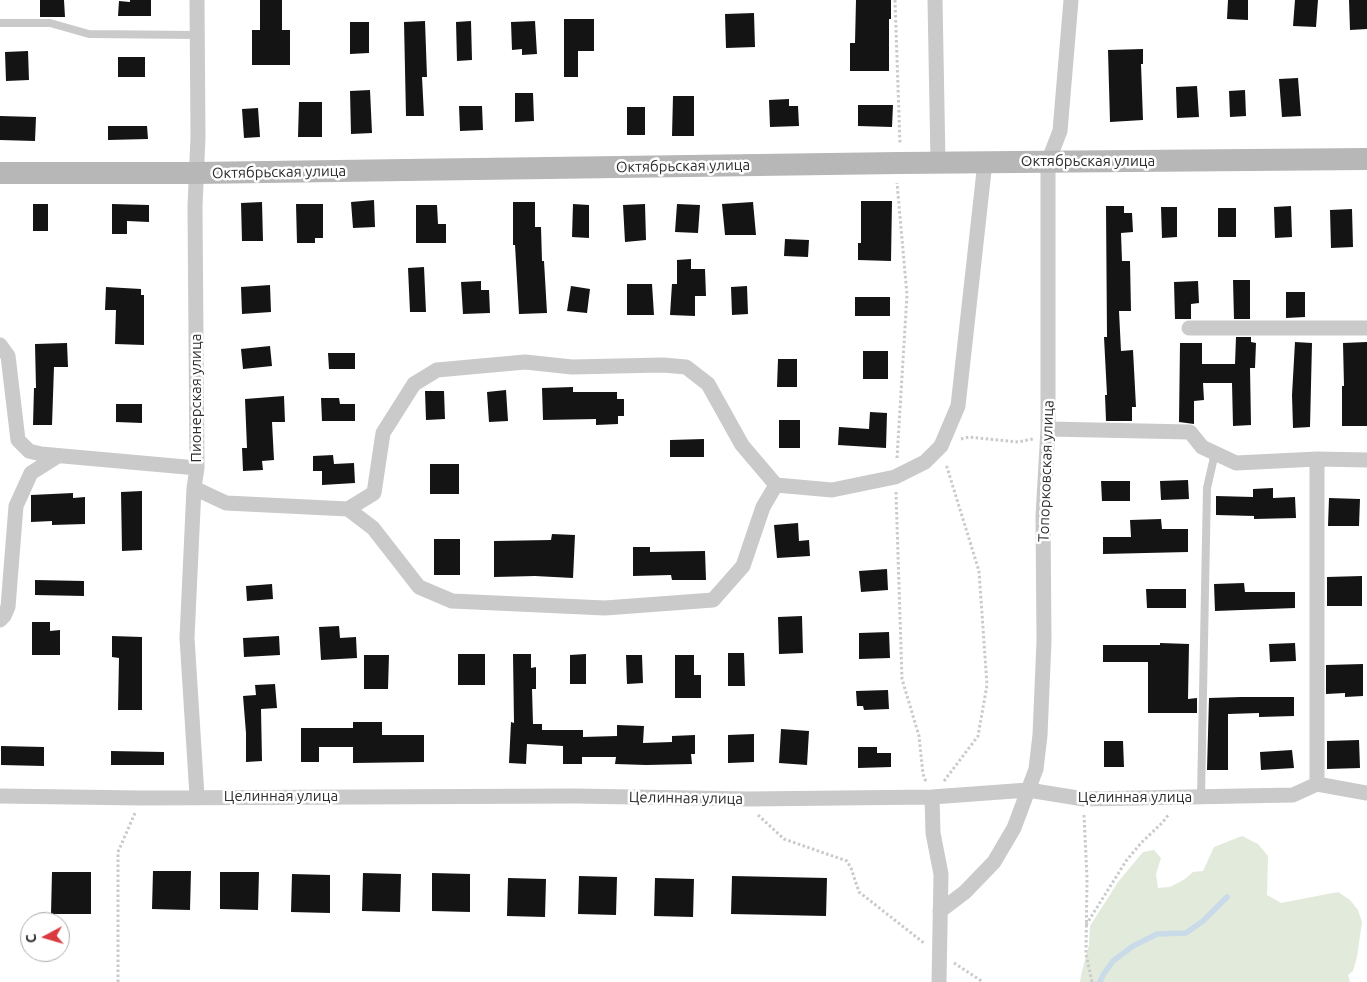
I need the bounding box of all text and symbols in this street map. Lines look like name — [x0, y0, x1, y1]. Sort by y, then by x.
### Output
street label: Октябрьская улица — [1021, 152, 1155, 170]
street label: Октябрьская улица — [616, 156, 750, 176]
street label: Октябрьская улица — [212, 162, 346, 182]
street label: Пионерская улица — [187, 334, 205, 462]
street label: Топорковская улица — [1035, 400, 1057, 542]
street label: Целинная улица — [224, 787, 338, 805]
street label: Целинная улица — [629, 788, 743, 808]
street label: Целинная улица — [1078, 788, 1192, 806]
north arrow — [20, 912, 70, 962]
text: С — [23, 933, 40, 944]

